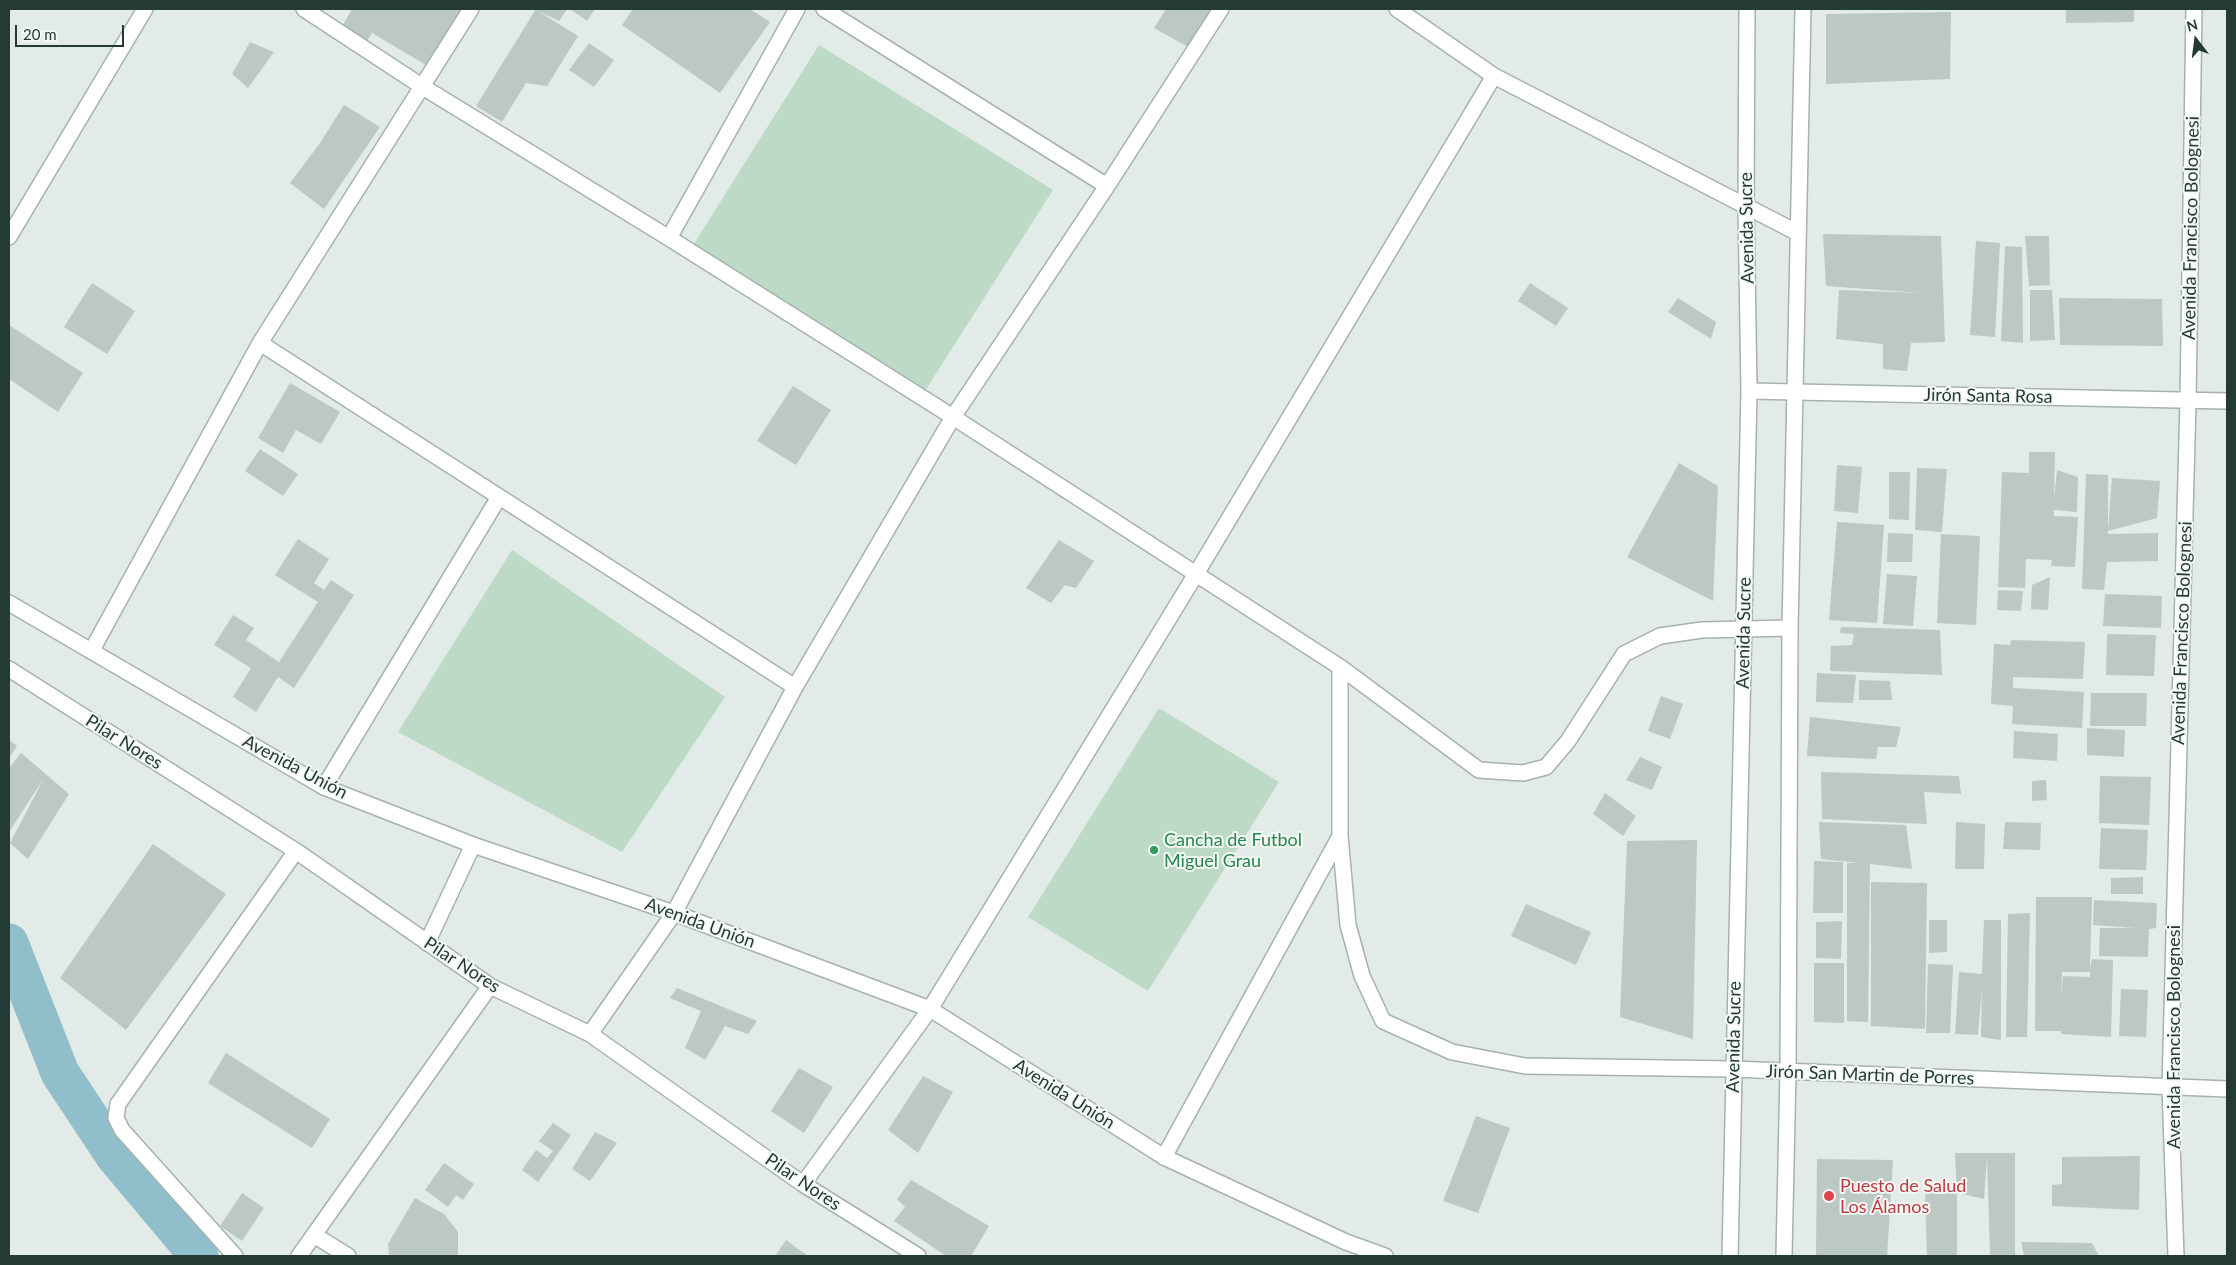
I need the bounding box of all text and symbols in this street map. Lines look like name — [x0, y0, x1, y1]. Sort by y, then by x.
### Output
scale bar — [18, 15, 126, 47]
north arrow — [2171, 15, 2221, 65]
text: N — [2185, 15, 2199, 35]
text: 20 m — [23, 25, 57, 43]
street label: Avenida Francisco Bolognesi — [2178, 116, 2204, 340]
street label: Avenida Sucre — [1735, 172, 1759, 284]
street label: Jirón Santa Rosa — [1923, 384, 2053, 408]
street label: Avenida Francisco Bolognesi — [2167, 521, 2197, 745]
street label: Avenida Sucre — [1732, 577, 1756, 689]
street label: Pilar Nores — [82, 710, 166, 774]
street label: Avenida Unión — [239, 730, 351, 804]
place label: Cancha de Futbol Miguel Grau — [1164, 829, 1302, 872]
marker: Cancha de Futbol Miguel Grau — [1148, 844, 1160, 856]
street label: Avenida Unión — [642, 893, 758, 953]
street label: Avenida Francisco Bolognesi — [2163, 925, 2185, 1149]
street label: Pilar Nores — [420, 932, 504, 998]
street label: Avenida Sucre — [1722, 981, 1746, 1093]
street label: Avenida Unión — [1009, 1054, 1119, 1134]
street label: Jirón San Martin de Porres — [1765, 1061, 1975, 1089]
street label: Pilar Nores — [761, 1149, 845, 1215]
place label: Puesto de Salud Los Álamos — [1840, 1175, 1966, 1218]
marker: Puesto de Salud Los Álamos — [1822, 1189, 1836, 1203]

